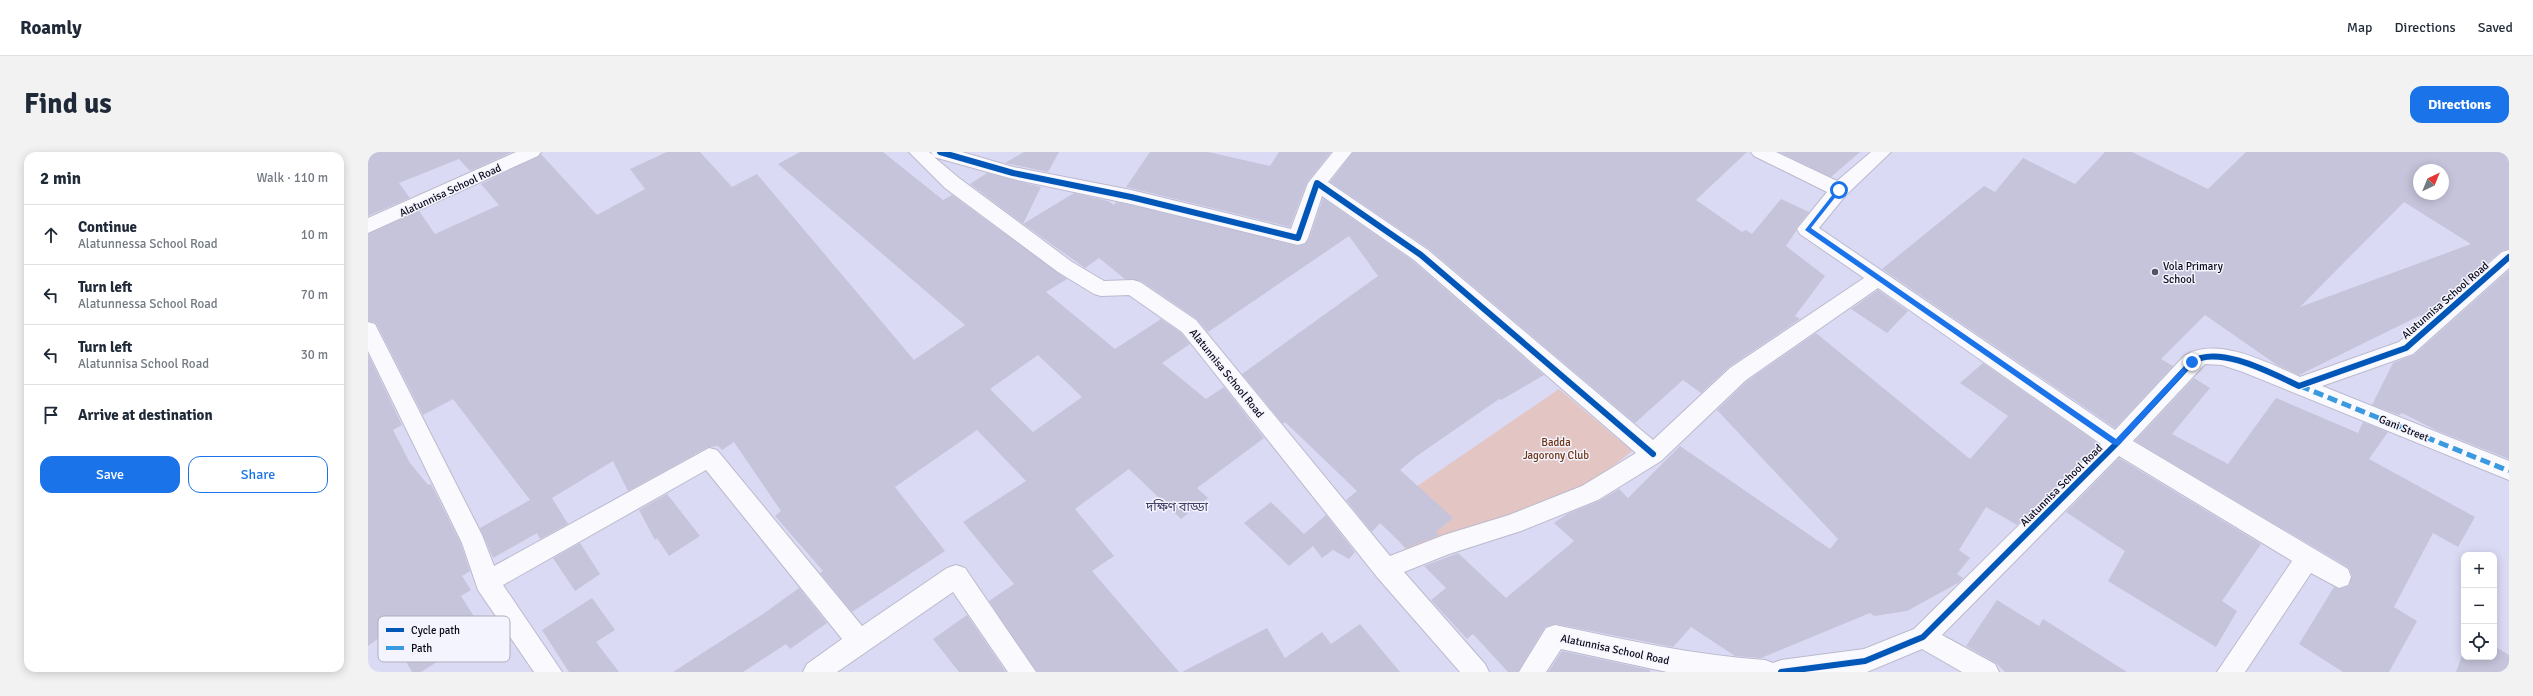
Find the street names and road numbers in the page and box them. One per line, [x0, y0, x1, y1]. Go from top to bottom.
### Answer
street label: Alatunnisa School Road [397, 161, 503, 220]
street label: Alatunnisa School Road [2399, 259, 2492, 342]
street label: Alatunnisa School Road [1187, 326, 1267, 421]
street label: Gani Street [2377, 413, 2431, 444]
street label: Alatunnisa School Road [2018, 441, 2105, 529]
street label: Alatunnisa School Road [1559, 632, 1671, 667]

